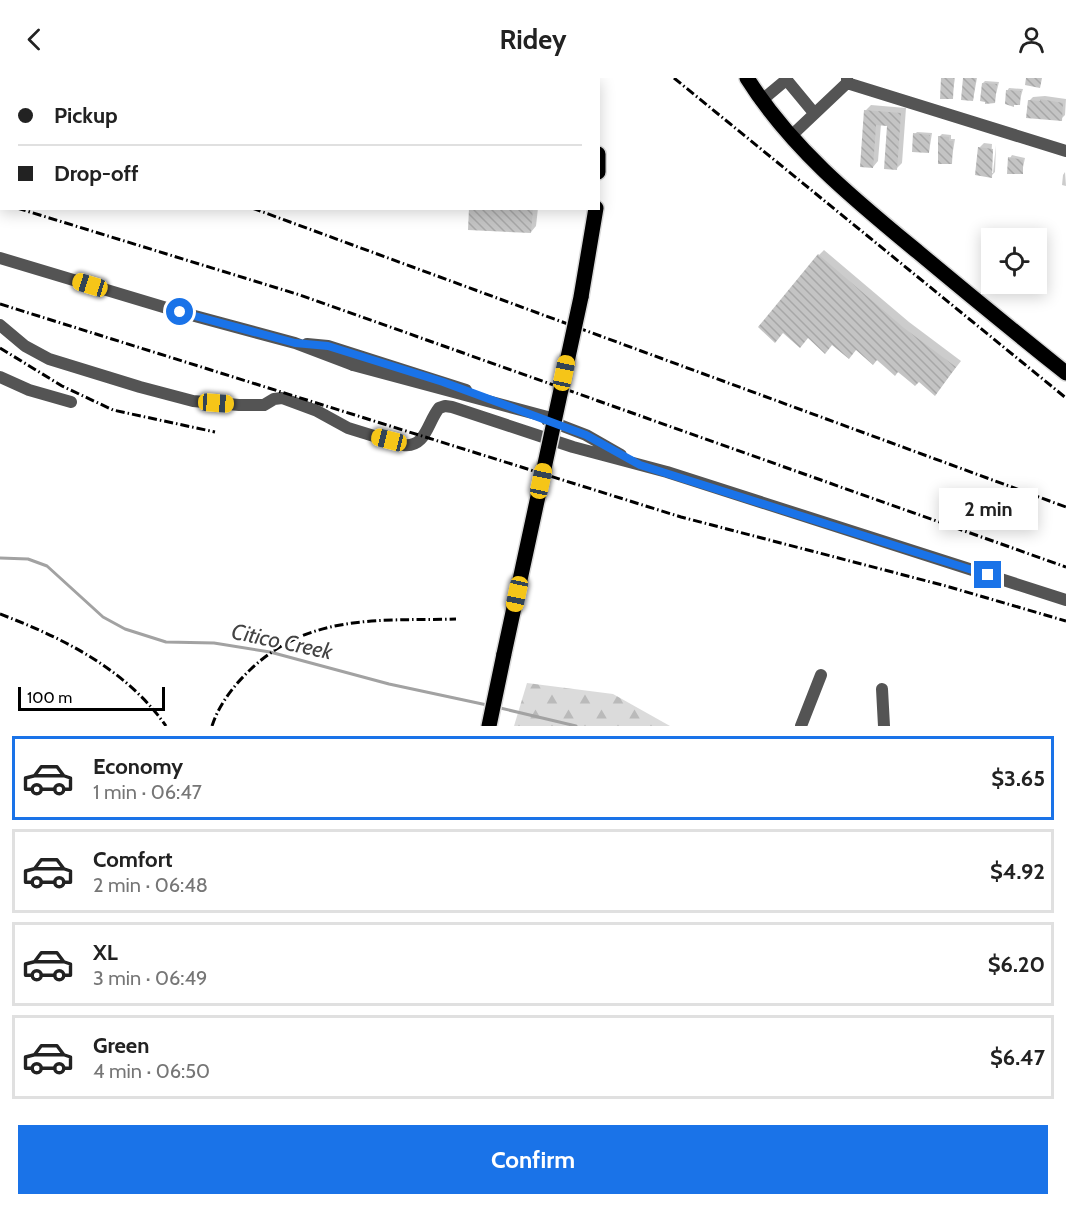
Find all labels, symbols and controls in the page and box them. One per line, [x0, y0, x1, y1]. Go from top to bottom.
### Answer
icon: back [18, 23, 51, 56]
text: Ridey [500, 23, 566, 56]
icon: person [1015, 23, 1048, 56]
text: Pickup [54, 102, 118, 129]
text: Drop-off [54, 160, 138, 187]
map controls [981, 228, 1047, 294]
button: locate [981, 228, 1047, 294]
car [70, 271, 110, 299]
route start [166, 298, 193, 325]
car [551, 354, 577, 392]
car [197, 393, 235, 413]
car [369, 427, 409, 453]
car [528, 462, 554, 500]
callout: 2 min [938, 488, 1038, 530]
text: 2 min [964, 497, 1013, 521]
route end [974, 561, 1001, 588]
car [504, 575, 530, 613]
water label: Citico Creek [229, 618, 335, 665]
scale bar [18, 684, 165, 712]
text: 100 m [27, 688, 72, 707]
icon: car [21, 751, 75, 805]
text: Economy [93, 753, 183, 780]
text: $3.65 [991, 765, 1045, 792]
text: 1 min · 06:47 [93, 780, 202, 804]
icon: car [21, 844, 75, 898]
text: Comfort [93, 846, 172, 873]
text: $4.92 [990, 858, 1045, 885]
text: 2 min · 06:48 [93, 873, 208, 897]
icon: car [21, 937, 75, 991]
text: XL [93, 939, 118, 966]
text: $6.20 [988, 951, 1045, 978]
text: 3 min · 06:49 [93, 966, 207, 990]
icon: car [21, 1030, 75, 1084]
text: Green [93, 1032, 149, 1059]
text: $6.47 [990, 1044, 1045, 1071]
text: 4 min · 06:50 [93, 1059, 210, 1083]
button: Confirm [18, 1125, 1048, 1194]

